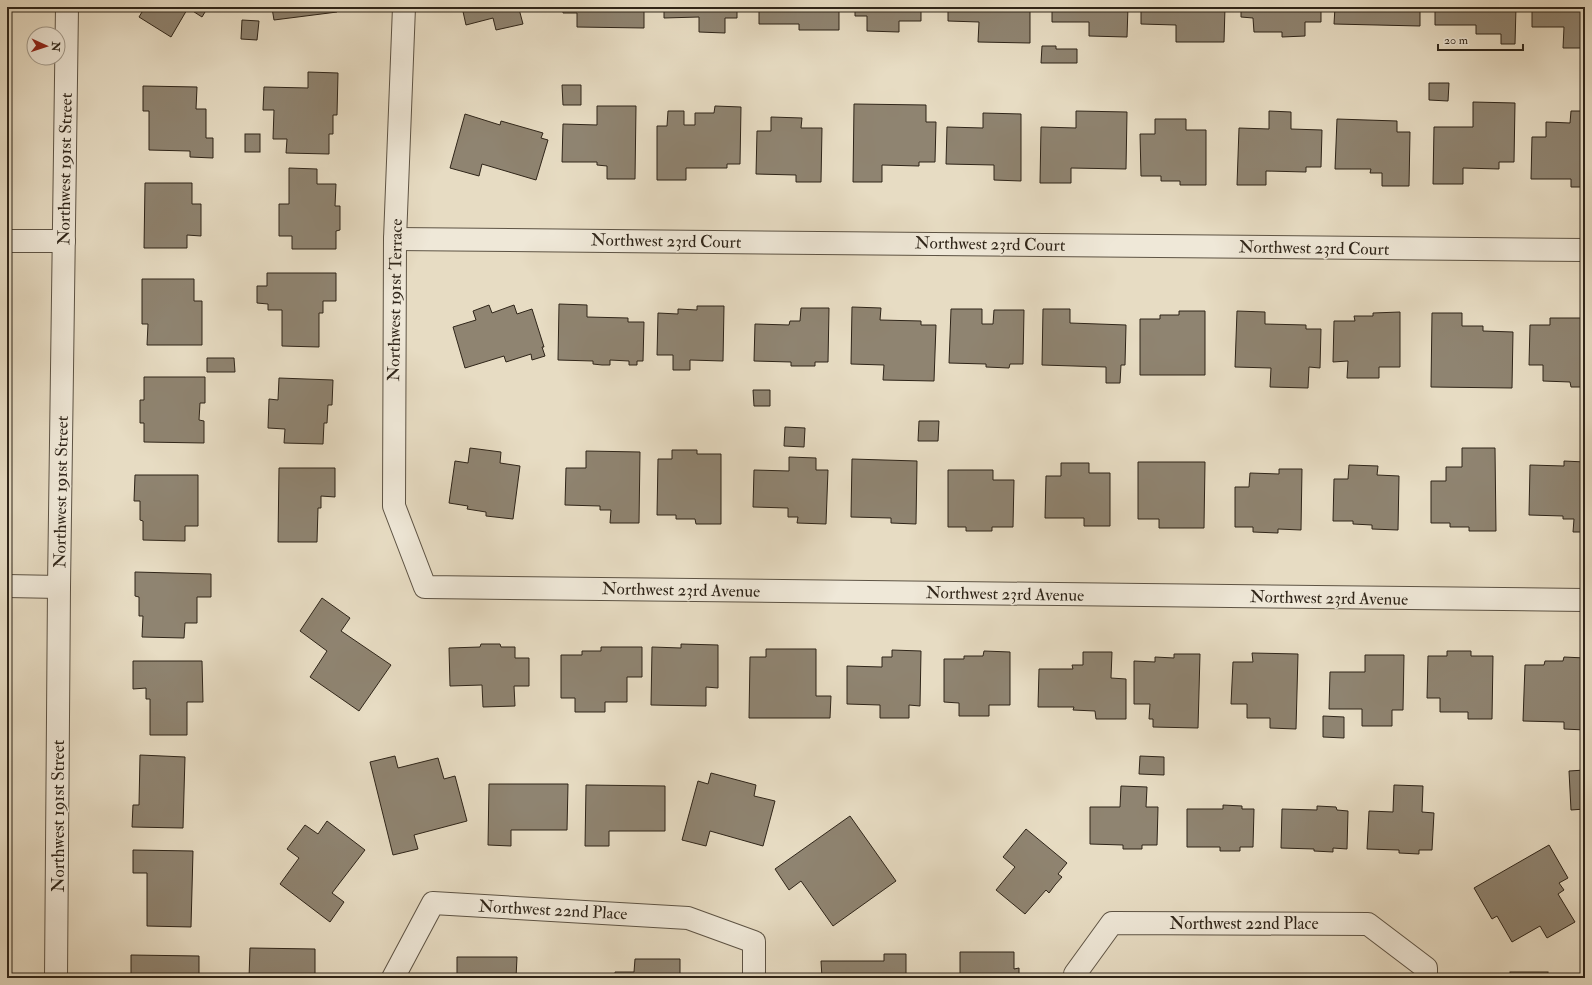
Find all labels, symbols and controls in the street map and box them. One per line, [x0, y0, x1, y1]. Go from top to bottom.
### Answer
north arrow [26, 26, 66, 66]
scale bar [1438, 26, 1523, 52]
text: 20 m [1444, 33, 1469, 48]
text: N [49, 40, 62, 53]
street label: Northwest 191st Street [53, 92, 77, 245]
street label: Northwest 191st Terrace [383, 218, 407, 382]
street label: Northwest 23rd Court [591, 229, 742, 253]
street label: Northwest 23rd Court [915, 232, 1066, 256]
street label: Northwest 23rd Court [1239, 236, 1390, 260]
street label: Northwest 191st Street [49, 415, 73, 568]
street label: Northwest 23rd Avenue [602, 578, 760, 602]
street label: Northwest 23rd Avenue [926, 582, 1084, 606]
street label: Northwest 23rd Avenue [1250, 586, 1408, 610]
street label: Northwest 191st Street [48, 739, 69, 892]
street label: Northwest 22nd Place [478, 896, 628, 924]
street label: Northwest 22nd Place [1169, 913, 1319, 934]

